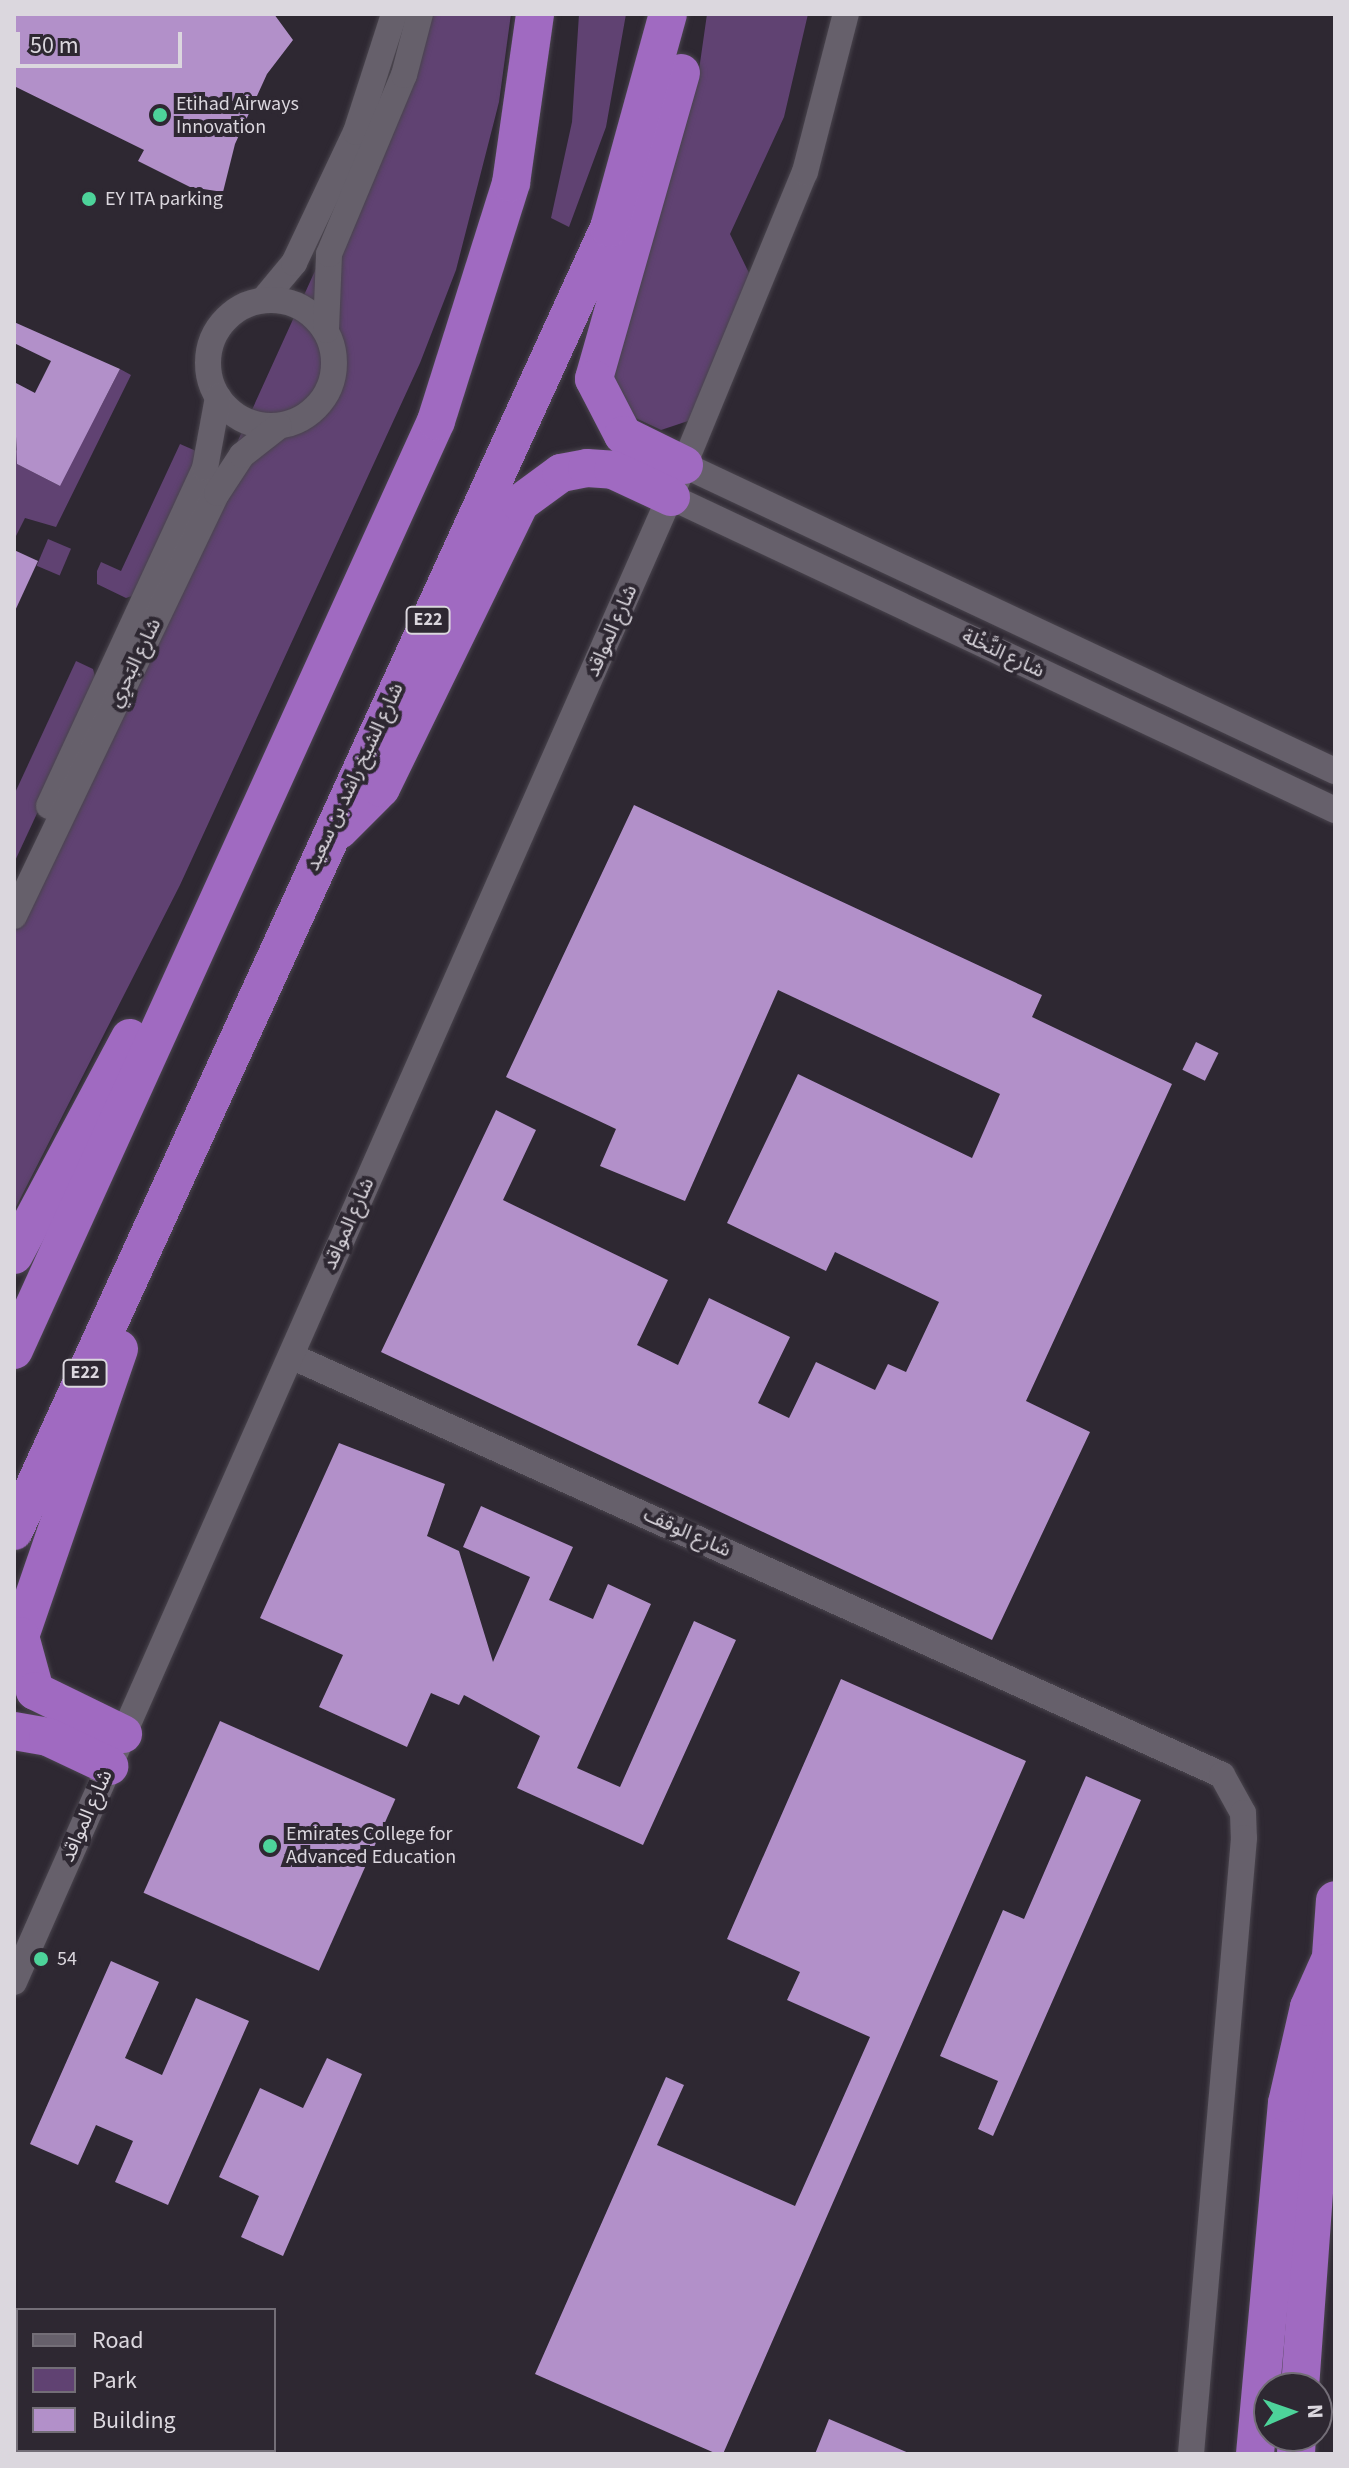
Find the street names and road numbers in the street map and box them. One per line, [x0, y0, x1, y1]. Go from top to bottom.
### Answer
street label: شارع المواقد [581, 581, 643, 681]
road number: E22 [404, 606, 452, 634]
street label: شارع البَحرِي [103, 615, 167, 711]
street label: شارع النَّخْلة [958, 624, 1048, 684]
street label: شارع الشيخ راشد بن سعيد [301, 679, 409, 875]
street label: شارع المواقد [318, 1174, 380, 1274]
road number: E22 [61, 1359, 109, 1387]
street label: شارع الوقف [640, 1503, 734, 1563]
street label: شارع المواقد [56, 1766, 118, 1866]

